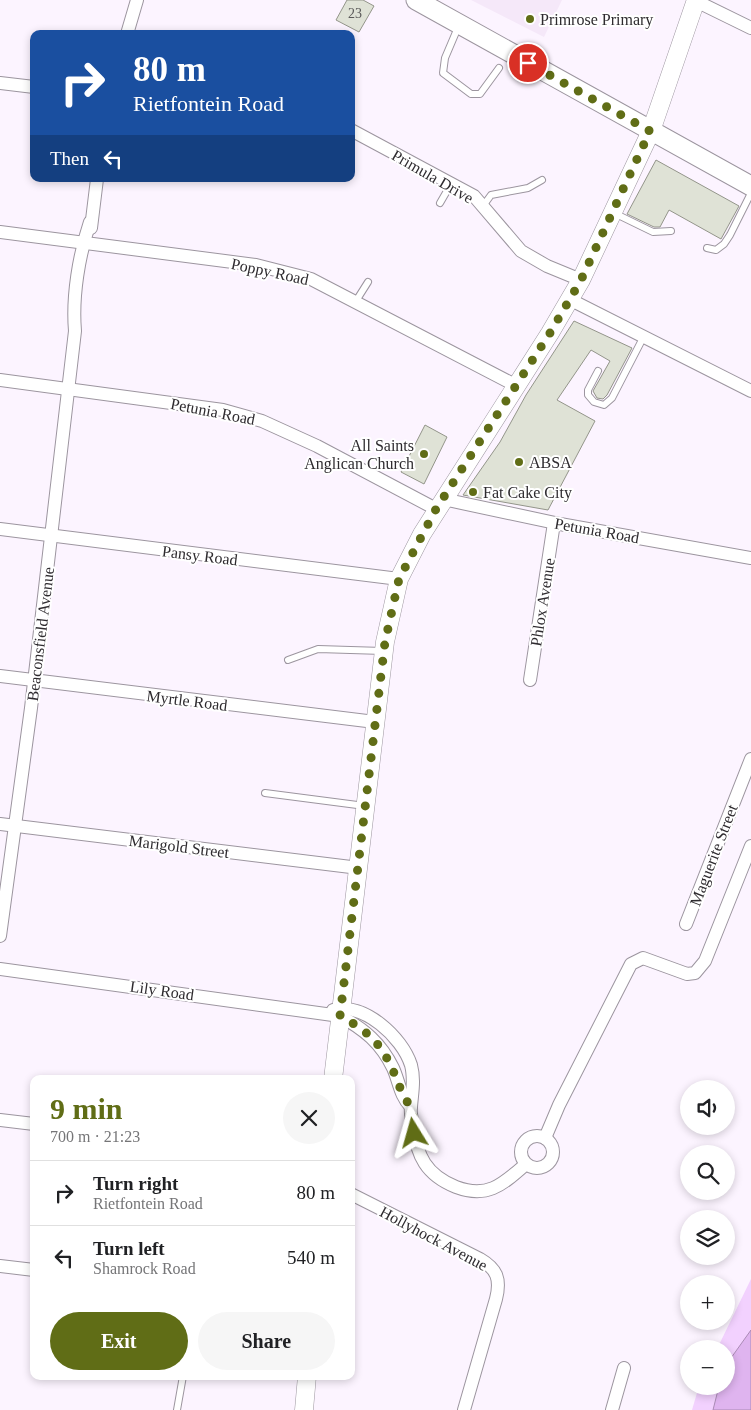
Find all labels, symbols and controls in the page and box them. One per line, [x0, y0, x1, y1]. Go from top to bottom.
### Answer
house number: 23 [348, 6, 362, 21]
place label: Primrose Primary [540, 11, 653, 29]
marker: Primrose Primary [524, 13, 536, 25]
pin [507, 42, 549, 84]
icon: arrive [514, 49, 542, 77]
icon: right [50, 50, 115, 115]
text: 80 m [133, 50, 206, 89]
text: Rietfontein Road [133, 91, 284, 116]
icon: left [99, 145, 127, 173]
street label: Primula Drive [389, 146, 476, 207]
text: Then [50, 148, 89, 169]
street label: Poppy Road [229, 255, 310, 289]
street label: Petunia Road [169, 395, 257, 428]
place label: All Saints Anglican Church [304, 437, 414, 473]
marker: All Saints Anglican Church [418, 448, 430, 460]
place label: ABSA [529, 454, 572, 471]
marker: ABSA [513, 456, 525, 468]
place label: Fat Cake City [483, 484, 572, 502]
marker: Fat Cake City [467, 486, 479, 498]
street label: Petunia Road [553, 515, 641, 546]
street label: Pansy Road [161, 542, 239, 570]
street label: Phlox Avenue [527, 557, 558, 647]
street label: Beaconsfield Avenue [24, 566, 57, 702]
street label: Myrtle Road [145, 687, 228, 715]
street label: Maguerite Street [686, 802, 742, 909]
street label: Marigold Street [128, 832, 231, 862]
street label: Lily Road [129, 978, 195, 1004]
map controls [680, 1080, 735, 1395]
button: sound [680, 1080, 735, 1135]
text: 9 min [50, 1092, 123, 1125]
button: close [283, 1092, 335, 1144]
position arrow [387, 1106, 439, 1158]
text: 700 m · 21:23 [50, 1128, 140, 1145]
button: search [680, 1145, 735, 1200]
text: Turn right [93, 1173, 178, 1194]
icon: right [50, 1179, 78, 1207]
text: 80 m [296, 1182, 335, 1203]
text: Rietfontein Road [93, 1195, 203, 1212]
street label: Hollyhock Avenue [377, 1203, 490, 1275]
button: layers [680, 1210, 735, 1265]
text: Turn left [93, 1238, 165, 1259]
icon: left [50, 1244, 78, 1272]
text: 540 m [287, 1247, 335, 1268]
text: Shamrock Road [93, 1260, 196, 1277]
button: + [680, 1275, 735, 1330]
button: Exit [50, 1312, 188, 1370]
button: Share [198, 1312, 335, 1370]
button: − [680, 1340, 735, 1395]

